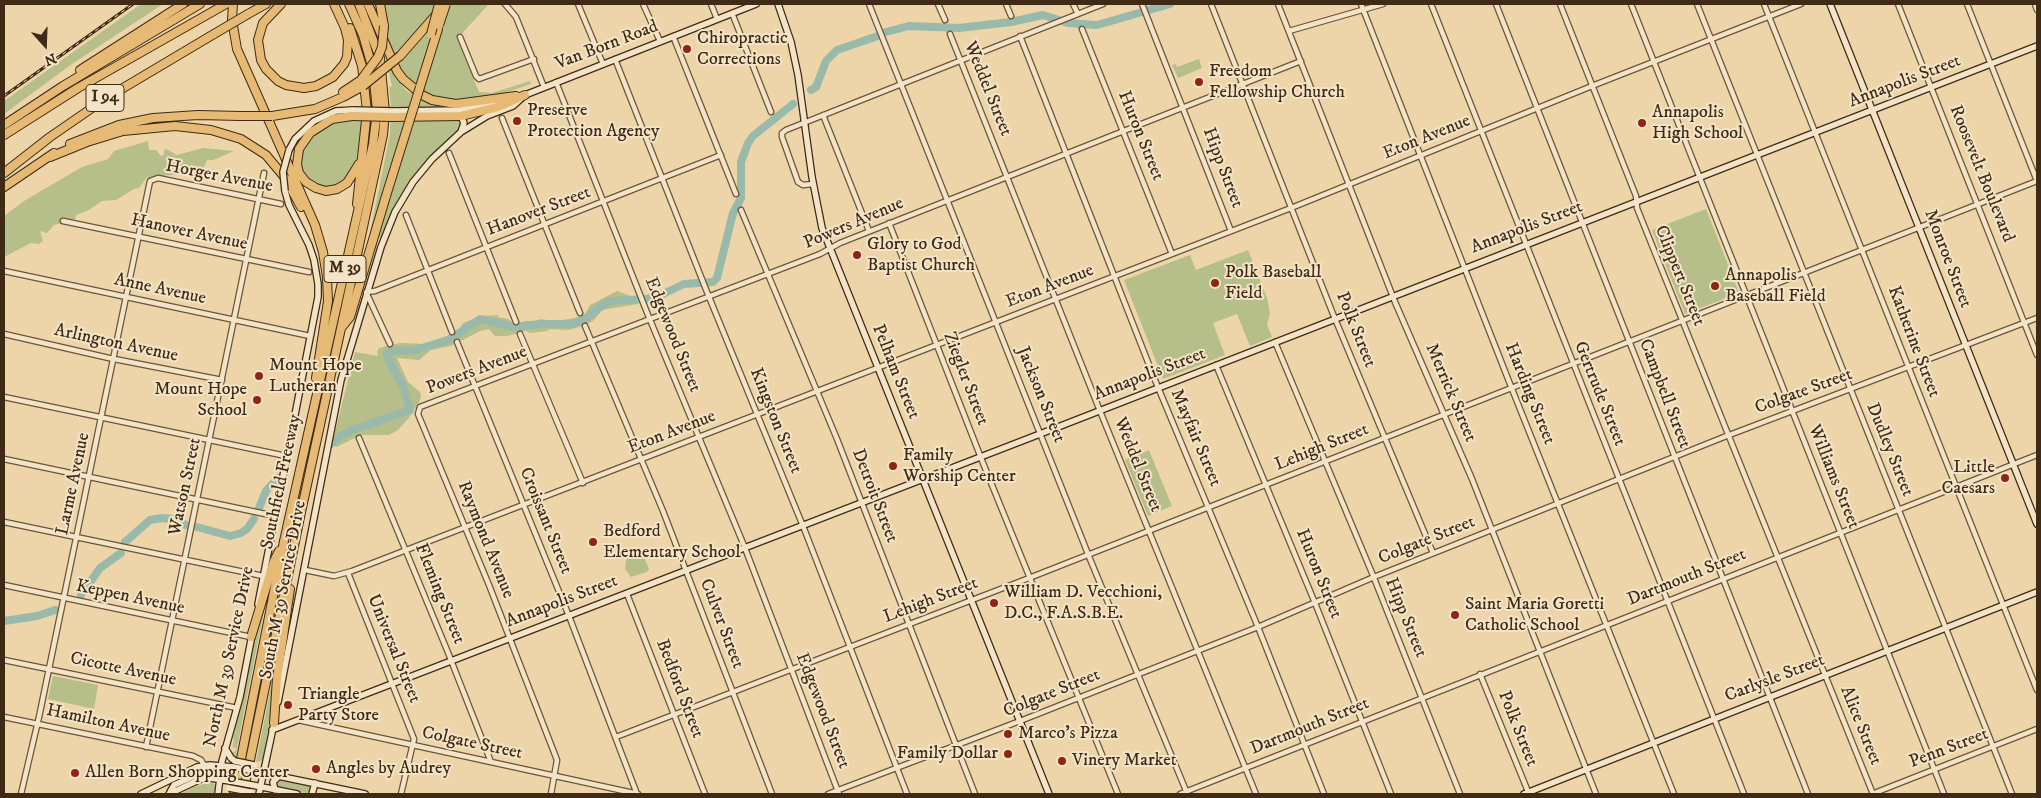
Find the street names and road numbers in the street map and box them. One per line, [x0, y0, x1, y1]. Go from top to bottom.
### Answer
street label: Van Born Road [552, 16, 662, 76]
street label: Weddel Street [958, 38, 1016, 140]
street label: Annapolis Street [1846, 51, 1964, 113]
road number: I 94 [86, 85, 124, 112]
street label: Huron Street [1112, 88, 1168, 184]
street label: Roosevelt Boulevard [1944, 102, 2018, 246]
street label: Eton Avenue [1380, 111, 1474, 165]
street label: Hipp Street [1197, 125, 1247, 211]
street label: Horger Avenue [163, 156, 275, 198]
street label: Hanover Street [484, 182, 594, 242]
street label: Powers Avenue [801, 193, 907, 255]
street label: Annapolis Street [1468, 197, 1586, 259]
street label: Monroe Street [1918, 207, 1976, 311]
street label: Hanover Avenue [129, 210, 249, 256]
street label: Clippert Street [1649, 223, 1709, 329]
road number: M 39 [324, 255, 366, 282]
street label: Eton Avenue [1003, 260, 1097, 314]
street label: Anne Avenue [112, 270, 208, 310]
street label: Edgewood Street [639, 274, 705, 396]
street label: Katherine Street [1882, 283, 1944, 401]
street label: Polk Street [1330, 289, 1380, 371]
street label: Arlington Avenue [52, 320, 180, 368]
street label: Pelham Street [866, 322, 924, 422]
street label: Ziegler Street [937, 329, 993, 429]
street label: Campbell Street [1633, 336, 1695, 452]
street label: Gertrude Street [1568, 339, 1630, 449]
street label: Harding Street [1499, 340, 1559, 448]
street label: Merrick Street [1420, 341, 1480, 445]
street label: Powers Avenue [424, 342, 530, 400]
street label: Jackson Street [1011, 344, 1069, 446]
street label: Annapolis Street [1091, 344, 1209, 406]
street label: Colgate Street [1752, 364, 1856, 420]
street label: Kingston Street [744, 365, 806, 477]
street label: Mayfair Street [1165, 386, 1225, 490]
street label: Dudley Street [1860, 400, 1918, 500]
street label: Eton Avenue [625, 406, 719, 460]
street label: Southfield Freeway [257, 413, 307, 551]
street label: Weddel Street [1108, 414, 1166, 516]
street label: Lehigh Street [1272, 419, 1372, 477]
street label: Williams Street [1802, 422, 1864, 532]
street label: Larme Avenue [53, 431, 95, 537]
street label: Watson Street [165, 436, 207, 538]
street label: Detroit Street [846, 446, 902, 546]
street label: Croissant Street [514, 465, 576, 577]
street label: Raymond Avenue [452, 478, 518, 602]
street label: South M 39 Service Drive [256, 499, 312, 681]
street label: Colgate Street [1376, 512, 1478, 570]
street label: Huron Street [1290, 526, 1346, 622]
street label: Fleming Street [409, 541, 469, 647]
street label: Dartmouth Street [1625, 544, 1749, 612]
street label: North M 39 Service Drive [200, 565, 260, 749]
street label: Annapolis Street [503, 571, 621, 633]
street label: Lehigh Street [881, 573, 981, 629]
street label: Hipp Street [1379, 575, 1431, 661]
street label: Keppen Avenue [74, 576, 186, 620]
street label: Culver Street [694, 576, 748, 672]
street label: Universal Street [361, 592, 425, 706]
street label: Bedford Street [650, 636, 708, 742]
street label: Cicotte Avenue [68, 648, 178, 692]
street label: Edgewood Street [790, 650, 854, 772]
street label: Carlysle Street [1722, 650, 1828, 708]
street label: Colgate Street [1001, 665, 1103, 723]
street label: Alice Street [1834, 683, 1886, 769]
street label: Polk Street [1492, 688, 1542, 770]
street label: Dartmouth Street [1248, 693, 1372, 761]
street label: Hamilton Avenue [44, 700, 172, 748]
street label: Colgate Street [420, 723, 524, 765]
street label: Penn Street [1906, 724, 1992, 774]

